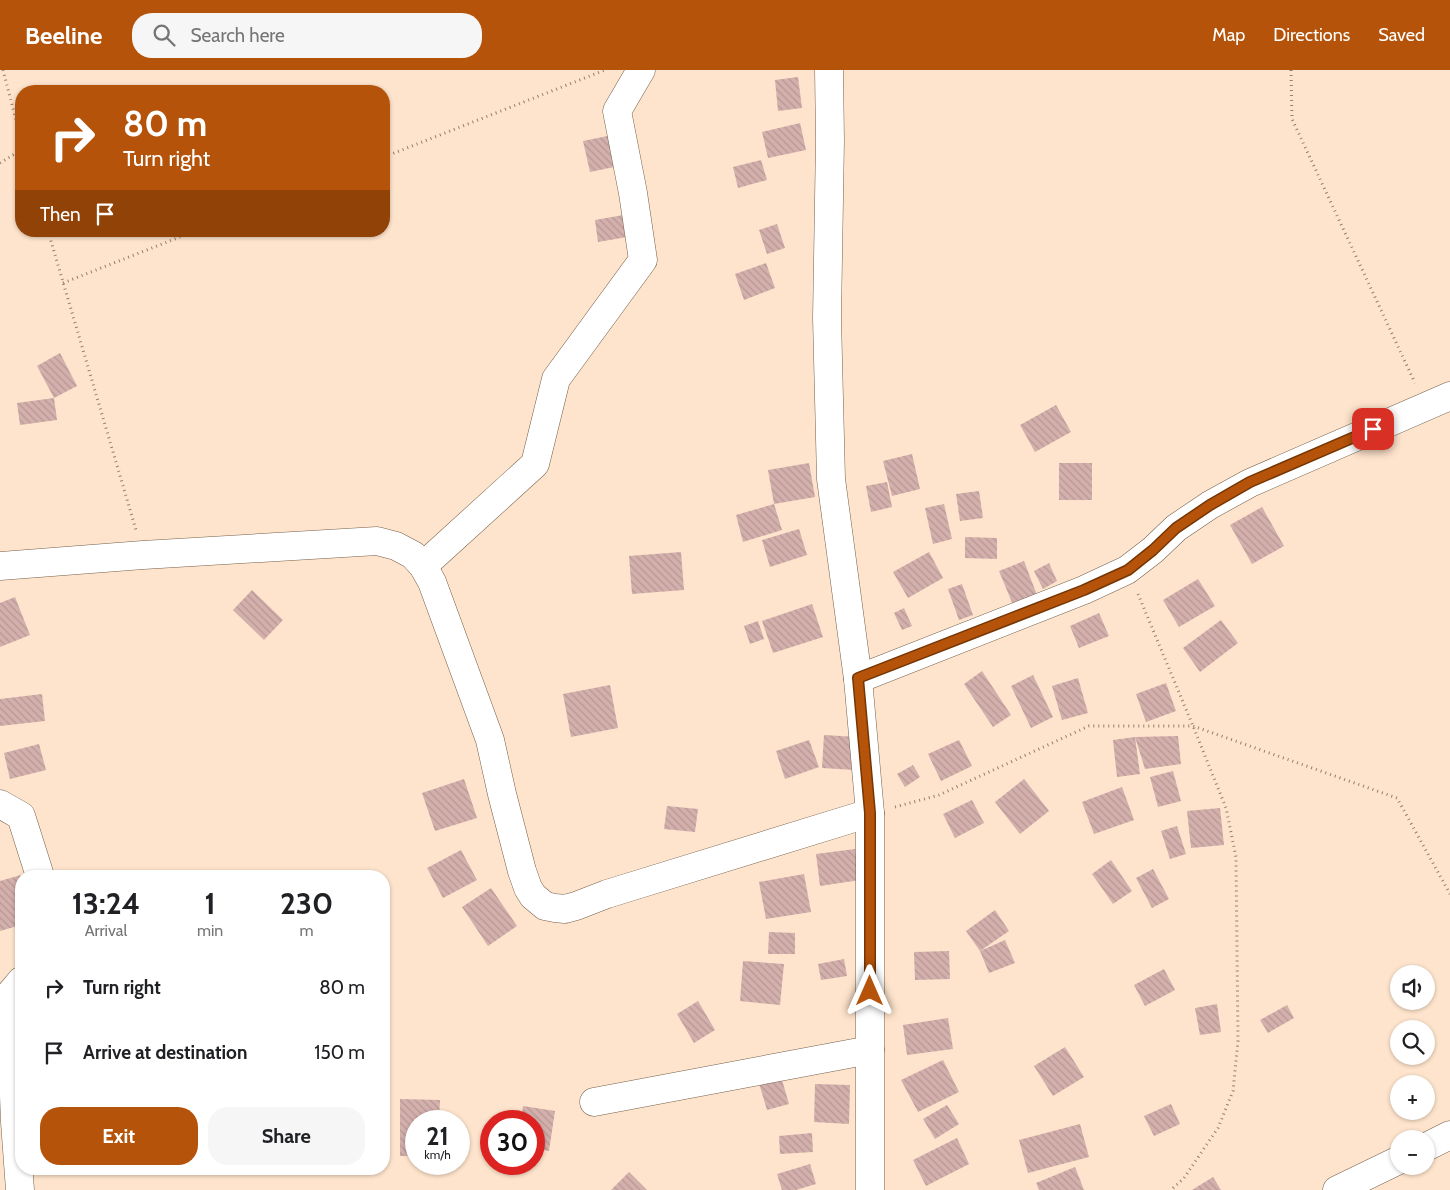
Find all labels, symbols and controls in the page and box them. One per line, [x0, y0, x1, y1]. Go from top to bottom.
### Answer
search box [132, 13, 482, 58]
text: Beeline [25, 21, 102, 50]
icon: search [150, 21, 178, 49]
text: Search here [190, 24, 285, 47]
text: Map [1212, 24, 1245, 46]
text: Directions [1273, 24, 1350, 46]
text: Saved [1378, 24, 1425, 46]
text: 80 m [123, 102, 207, 145]
icon: right [40, 105, 105, 170]
text: Turn right [123, 145, 210, 172]
icon: arrive [91, 200, 119, 228]
text: Then [40, 203, 81, 226]
pin [1352, 408, 1394, 450]
icon: arrive [1359, 415, 1387, 443]
text: 13:24 [72, 885, 140, 922]
text: 1 [205, 885, 216, 922]
text: 230 [280, 885, 333, 922]
text: Arrival [85, 921, 127, 940]
text: min [197, 921, 223, 940]
text: m [300, 921, 314, 940]
position arrow [843, 964, 895, 1016]
map controls [1390, 965, 1435, 1175]
button: sound [1390, 965, 1435, 1010]
icon: right [40, 974, 68, 1002]
text: Turn right [83, 976, 161, 999]
text: 80 m [319, 976, 365, 999]
button: search [1390, 1020, 1435, 1065]
icon: arrive [40, 1039, 68, 1067]
text: Arrive at destination [83, 1041, 247, 1064]
text: 150 m [314, 1041, 365, 1064]
button: + [1390, 1075, 1435, 1120]
button: Exit [40, 1107, 198, 1165]
button: Share [208, 1107, 365, 1165]
speed limit sign: 30 [480, 1110, 545, 1175]
text: 21 [426, 1121, 449, 1151]
button: − [1390, 1130, 1435, 1175]
text: km/h [424, 1147, 451, 1162]

